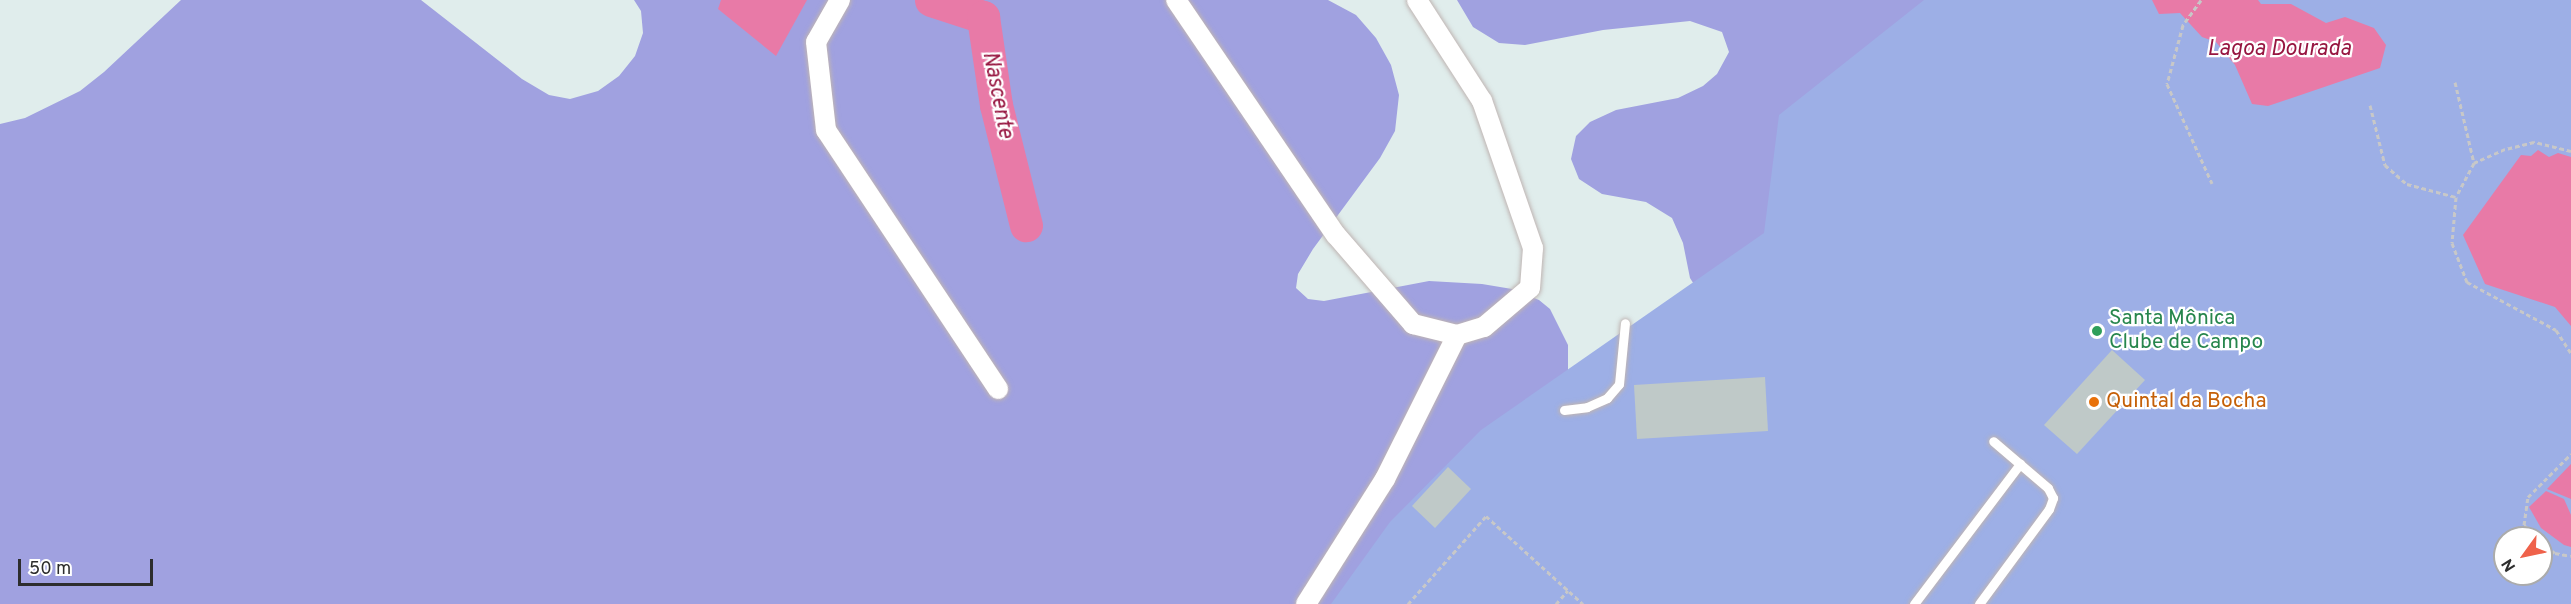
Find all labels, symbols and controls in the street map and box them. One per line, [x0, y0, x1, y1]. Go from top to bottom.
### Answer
water label: Lagoa Dourada [2207, 37, 2351, 63]
water label: Nascente [976, 49, 1018, 141]
place label: Santa Mônica Clube de Campo [2109, 306, 2263, 356]
marker: Santa Mônica Clube de Campo [2090, 324, 2104, 338]
place label: Quintal da Bocha [2106, 389, 2266, 415]
marker: Quintal da Bocha [2087, 395, 2101, 409]
north arrow [2493, 526, 2553, 586]
scale bar [21, 547, 156, 585]
text: N [2498, 554, 2521, 575]
text: 50 m [29, 558, 71, 581]

